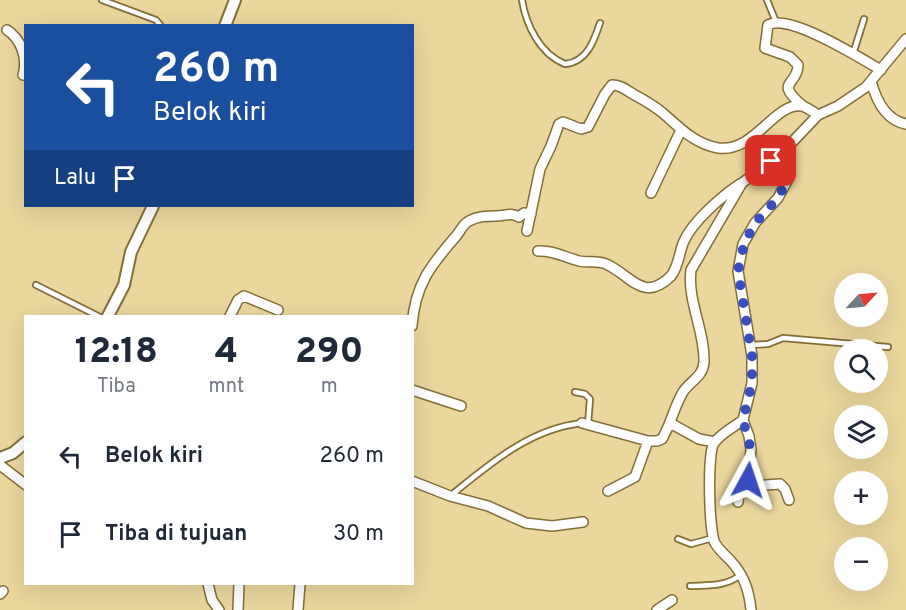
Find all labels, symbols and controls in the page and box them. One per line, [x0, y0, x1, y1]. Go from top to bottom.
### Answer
text: 260 m [153, 44, 279, 97]
icon: left [54, 48, 132, 126]
text: Belok kiri [153, 96, 267, 130]
pin [745, 135, 796, 186]
icon: arrive [754, 144, 787, 177]
icon: arrive [108, 162, 141, 195]
text: Lalu [54, 165, 96, 192]
north arrow [834, 273, 888, 327]
map controls [834, 273, 888, 591]
text: 12:18 [75, 330, 158, 376]
text: 4 [215, 330, 238, 376]
text: 290 [295, 330, 363, 376]
button: search [834, 339, 888, 393]
text: Tiba [97, 374, 136, 400]
text: mnt [209, 374, 244, 400]
text: m [321, 374, 338, 400]
button: layers [834, 405, 888, 459]
icon: left [54, 440, 87, 473]
text: Belok kiri [105, 443, 203, 470]
text: 260 m [319, 443, 384, 470]
position arrow [716, 448, 780, 512]
button: + [834, 471, 888, 525]
icon: arrive [54, 518, 87, 551]
text: Tiba di tujuan [105, 521, 247, 548]
text: 30 m [333, 521, 384, 548]
button: − [834, 537, 888, 591]

